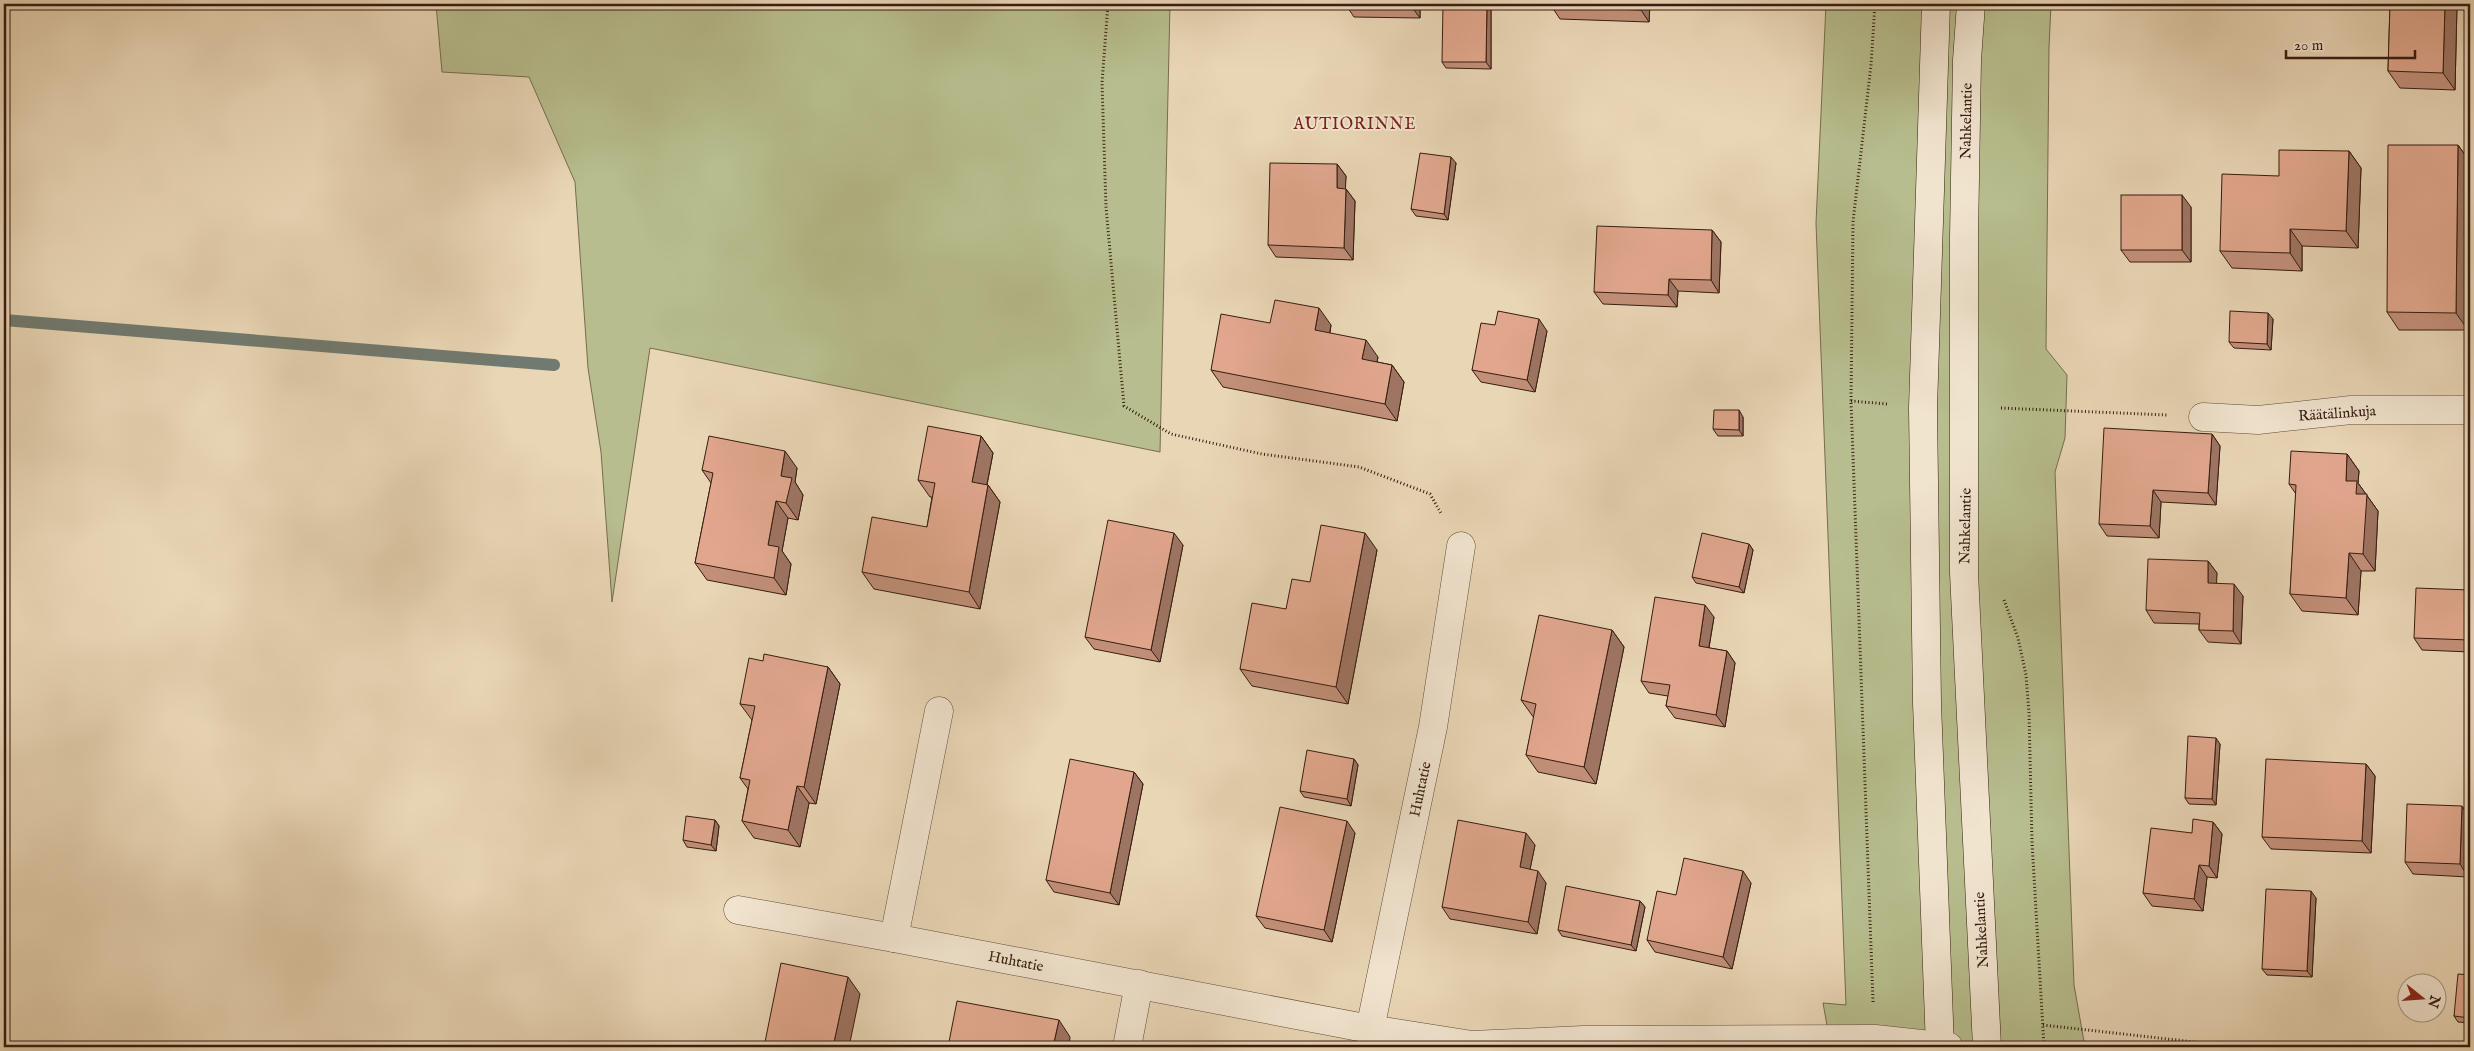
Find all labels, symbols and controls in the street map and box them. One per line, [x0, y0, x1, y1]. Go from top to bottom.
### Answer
scale bar [2286, 28, 2415, 60]
text: 20 m [2294, 36, 2324, 55]
street label: Nahkelantie [1956, 83, 1977, 159]
district label: AUTIORINNE [1292, 115, 1417, 135]
street label: Räätälinkuja [2298, 401, 2377, 426]
street label: Nahkelantie [1955, 488, 1976, 564]
street label: Huhtatie [1405, 760, 1436, 818]
street label: Nahkelantie [1970, 891, 1993, 969]
street label: Huhtatie [987, 947, 1045, 976]
north arrow [2396, 974, 2446, 1024]
text: N [2423, 992, 2444, 1010]

